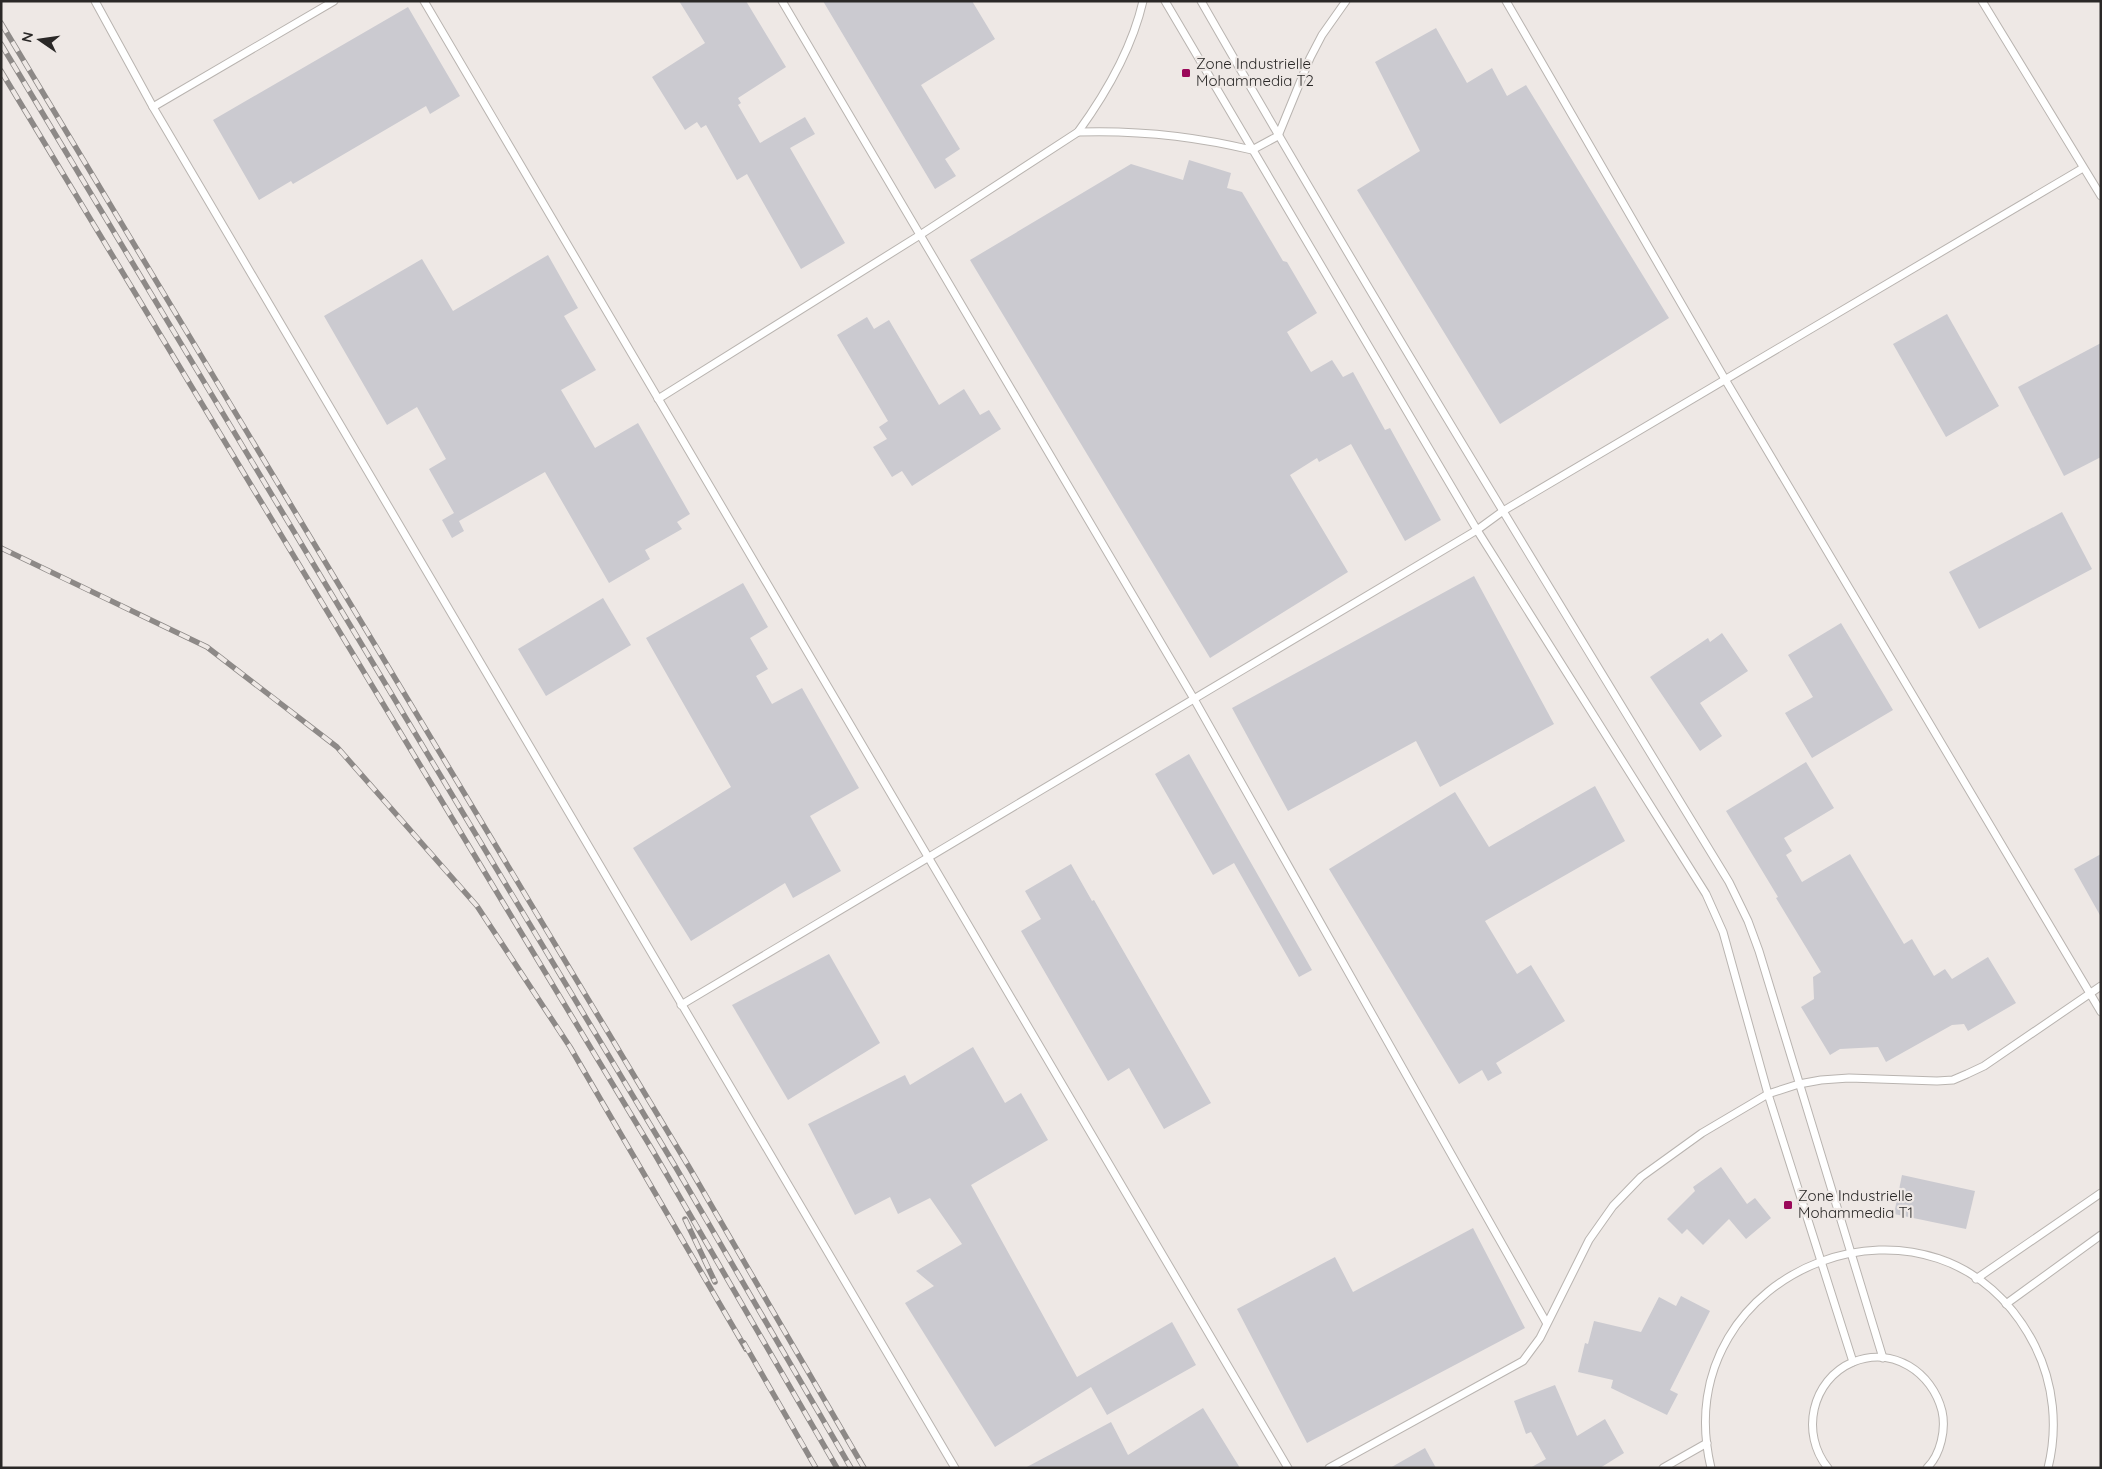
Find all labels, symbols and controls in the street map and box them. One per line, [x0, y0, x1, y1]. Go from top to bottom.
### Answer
north arrow [15, 15, 65, 65]
text: N [17, 30, 37, 44]
place label: Zone Industrielle Mohammedia T2 [1196, 54, 1314, 90]
marker: Zone Industrielle Mohammedia T2 [1180, 67, 1192, 79]
place label: Zone Industrielle Mohammedia T1 [1798, 1186, 1913, 1222]
marker: Zone Industrielle Mohammedia T1 [1782, 1199, 1794, 1211]

